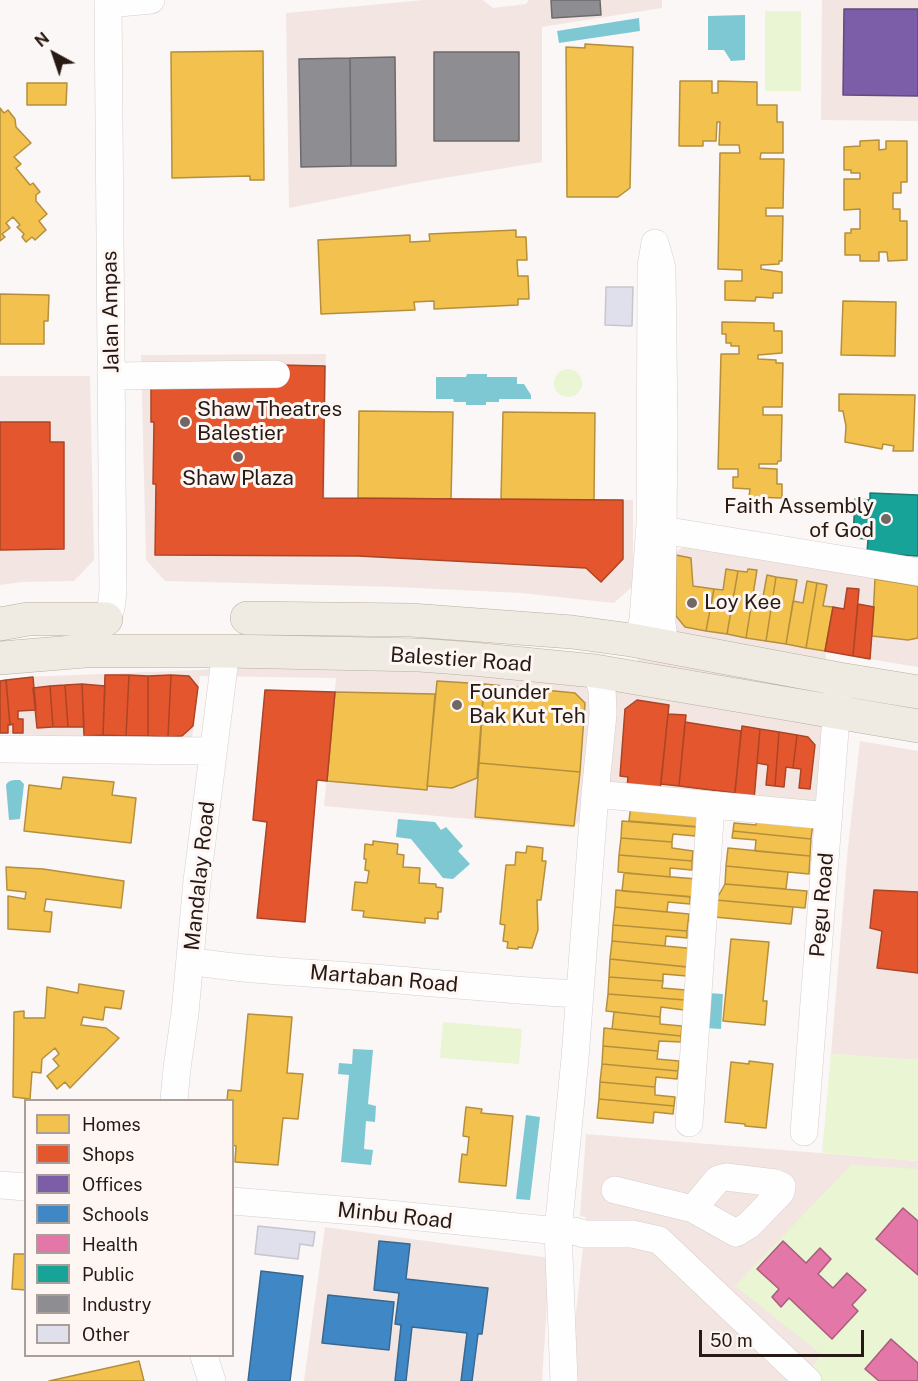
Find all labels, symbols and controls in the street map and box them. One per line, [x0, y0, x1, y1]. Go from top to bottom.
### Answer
north arrow [24, 24, 84, 84]
text: N [31, 29, 53, 51]
street label: Jalan Ampas [97, 251, 125, 373]
place label: Shaw Theatres Balestier [197, 397, 342, 447]
marker: Shaw Theatres Balestier [178, 415, 192, 429]
marker: Shaw Plaza [231, 450, 245, 464]
place label: Shaw Plaza [182, 466, 294, 492]
place label: Faith Assembly of God [724, 494, 874, 544]
marker: Faith Assembly of God [879, 512, 893, 526]
place label: Loy Kee [704, 590, 781, 616]
marker: Loy Kee [685, 596, 699, 610]
street label: Balestier Road [389, 642, 533, 678]
place label: Founder Bak Kut Teh [469, 680, 586, 730]
marker: Founder Bak Kut Teh [450, 698, 464, 712]
street label: Mandalay Road [180, 800, 220, 952]
street label: Pegu Road [805, 852, 839, 958]
street label: Martaban Road [309, 960, 459, 998]
legend [24, 1099, 234, 1357]
text: Homes [82, 1114, 141, 1135]
text: Shops [82, 1144, 134, 1165]
text: Offices [82, 1174, 142, 1195]
street label: Minbu Road [336, 1197, 454, 1235]
text: Schools [82, 1204, 149, 1225]
text: Health [82, 1234, 138, 1255]
text: Public [82, 1264, 134, 1285]
text: Industry [82, 1294, 151, 1315]
scale bar [702, 1318, 867, 1356]
text: Other [82, 1324, 130, 1345]
text: 50 m [710, 1330, 753, 1351]

